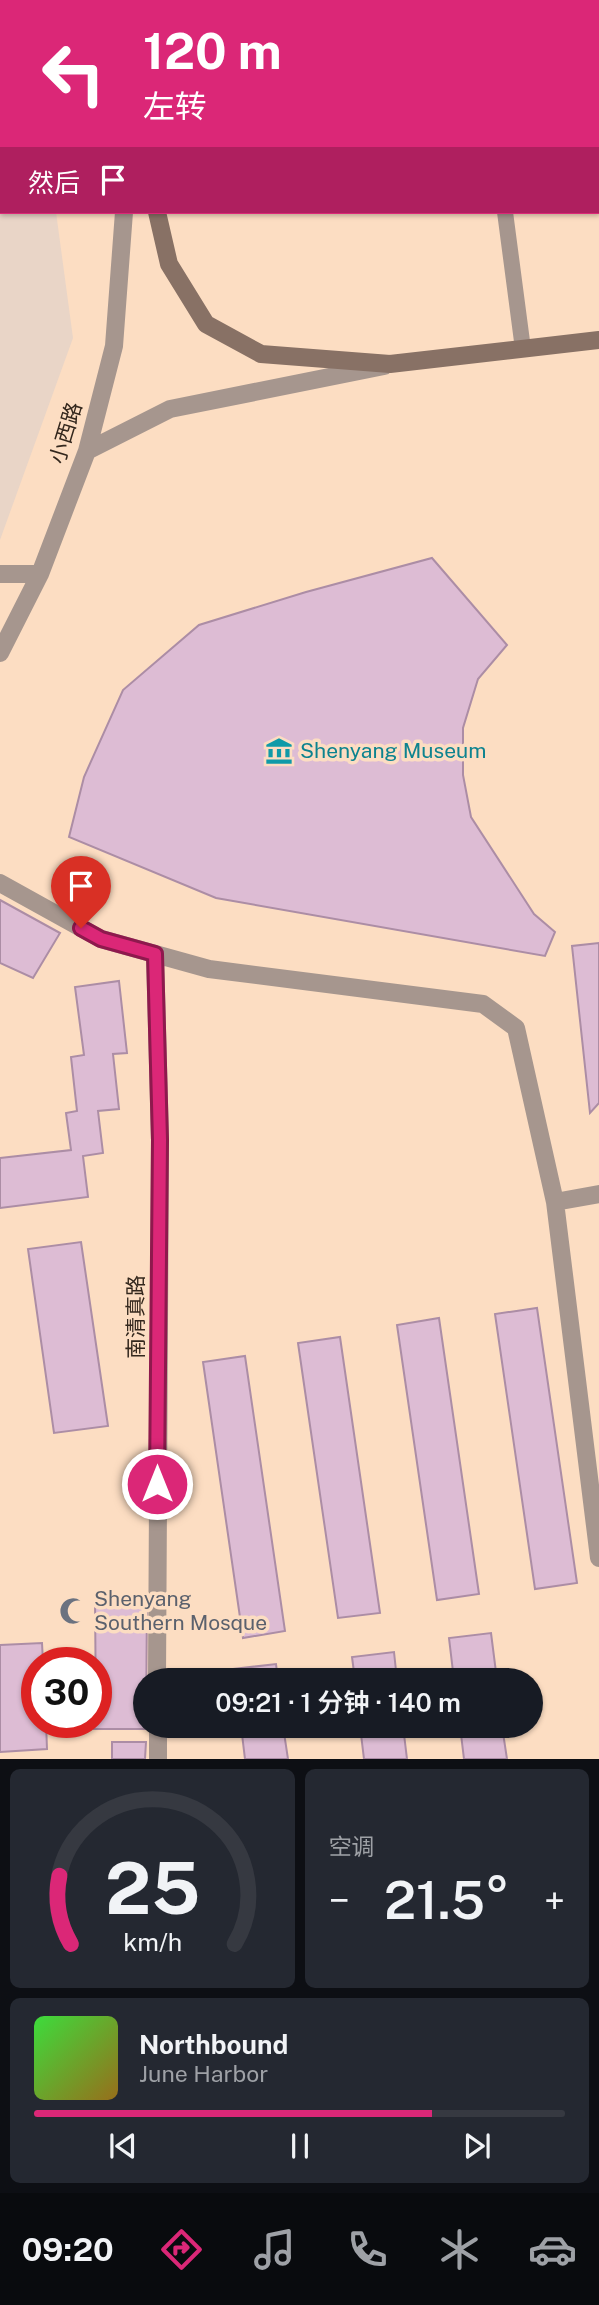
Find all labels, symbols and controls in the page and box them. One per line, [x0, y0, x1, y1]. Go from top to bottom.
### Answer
text: 120 m [143, 22, 282, 80]
icon: left [28, 28, 119, 119]
text: 左转 [143, 88, 207, 125]
icon: arrive [94, 161, 132, 199]
text: 然后 [28, 167, 80, 198]
street label: 小西路 [44, 399, 87, 467]
museum icon: Shenyang Museum [264, 736, 294, 766]
place label: Shenyang Museum [300, 738, 487, 763]
pin [51, 856, 111, 928]
icon: arrive [62, 867, 100, 905]
street label: 南清真路 [123, 1275, 148, 1359]
position arrow [120, 1447, 194, 1521]
place label: Shenyang Southern Mosque [94, 1586, 267, 1635]
mosque icon: Shenyang Southern Mosque [58, 1596, 88, 1626]
speed limit sign: 30 [21, 1647, 112, 1738]
text: 09:21 · 1 分钟 · 140 m [215, 1687, 461, 1718]
text: 空调 [329, 1833, 375, 1860]
text: 25 [105, 1846, 200, 1931]
text: 21.5° [384, 1870, 510, 1931]
text: − [329, 1878, 350, 1923]
text: + [544, 1878, 565, 1923]
text: km/h [123, 1927, 182, 1957]
text: Northbound [139, 2029, 288, 2060]
text: June Harbor [139, 2060, 268, 2087]
icon: previous [104, 2127, 142, 2165]
icon: pause [281, 2127, 319, 2165]
icon: next [458, 2127, 496, 2165]
icon: directions [157, 2225, 206, 2274]
icon: music [250, 2225, 299, 2274]
icon: phone [343, 2225, 392, 2274]
icon: climate [435, 2225, 484, 2274]
icon: car [528, 2225, 577, 2274]
text: 09:20 [22, 2231, 114, 2268]

